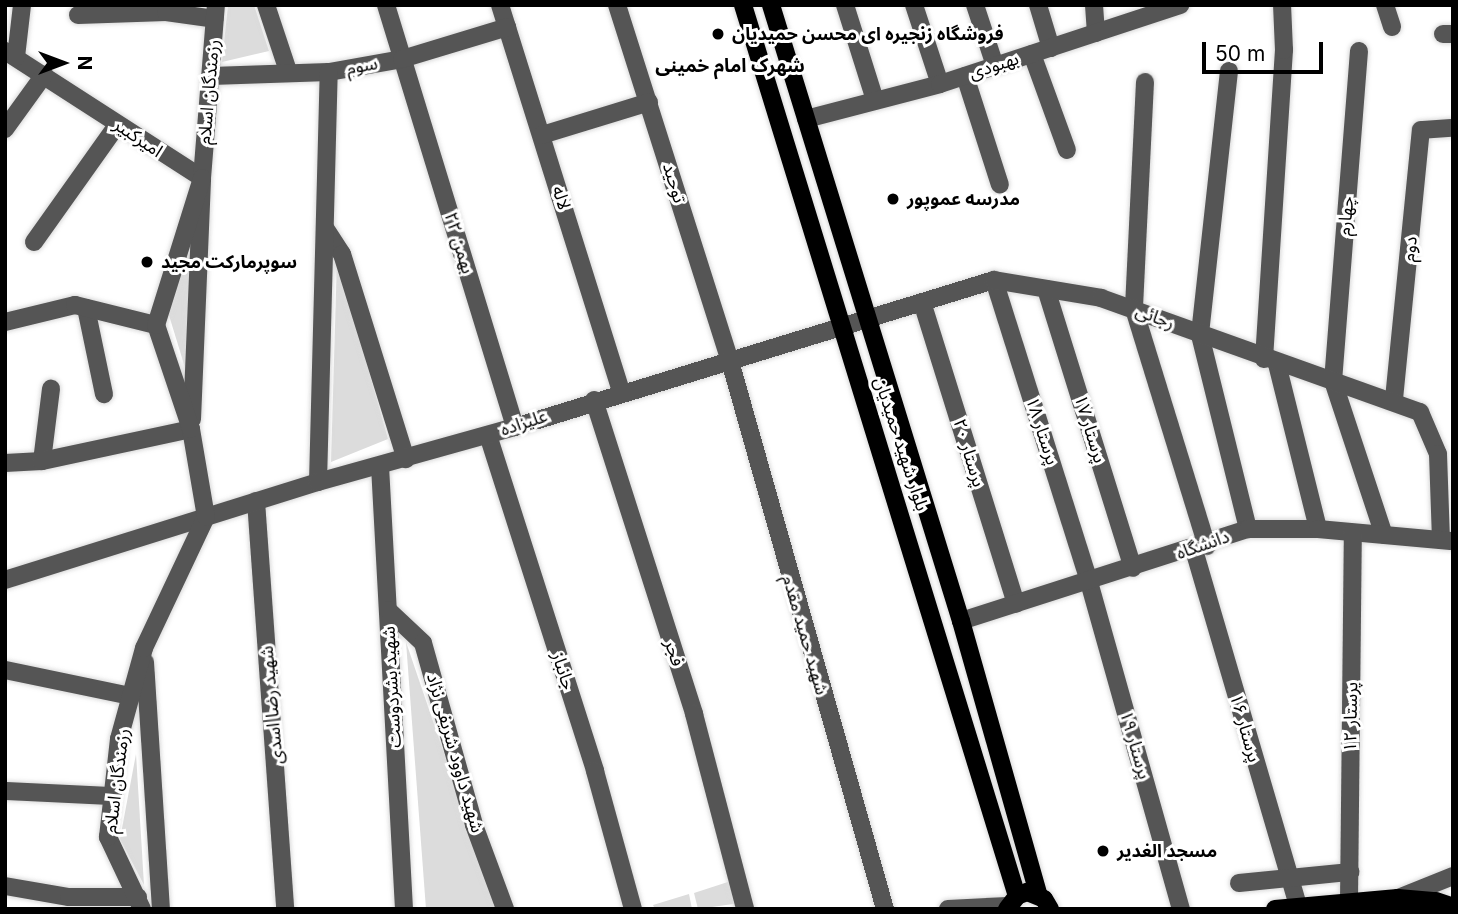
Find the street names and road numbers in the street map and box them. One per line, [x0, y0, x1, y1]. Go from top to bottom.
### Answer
street label: رزمندگان اسلام [194, 38, 224, 146]
street label: بهبودی [966, 48, 1022, 84]
street label: سوم [345, 53, 379, 79]
street label: امیرکبیر [109, 114, 167, 162]
street label: توحید [658, 160, 690, 206]
street label: لاله [547, 183, 575, 213]
street label: چهارم [1334, 195, 1358, 237]
street label: ۲۲ بهمن [439, 210, 479, 276]
street label: دوم [1398, 235, 1422, 263]
street label: رجائی [1133, 300, 1177, 334]
street label: بلوار شهید حمیدیان [869, 374, 933, 514]
street label: پرستار ۱۷ [1069, 392, 1111, 466]
street label: پرستار ۱۸ [1021, 394, 1063, 468]
street label: علیزاده [498, 405, 550, 441]
street label: پرستار ۲۰ [948, 416, 990, 490]
street label: دانشگاه [1174, 526, 1232, 564]
street label: شهید حمید مقدم [778, 573, 832, 697]
street label: شهید بشردوست [378, 626, 406, 748]
street label: فجر [660, 637, 688, 669]
street label: شهید رضا اسدی [256, 645, 288, 765]
street label: جانباز [547, 649, 579, 693]
street label: شهید داوود شریفی نژاد [422, 671, 488, 835]
street label: پرستار ۱۲ [1340, 682, 1362, 752]
street label: پرستار ۱۶ [1225, 691, 1265, 765]
street label: پرستار ۱۹ [1115, 708, 1155, 782]
street label: رزمندگان اسلام [100, 727, 134, 835]

